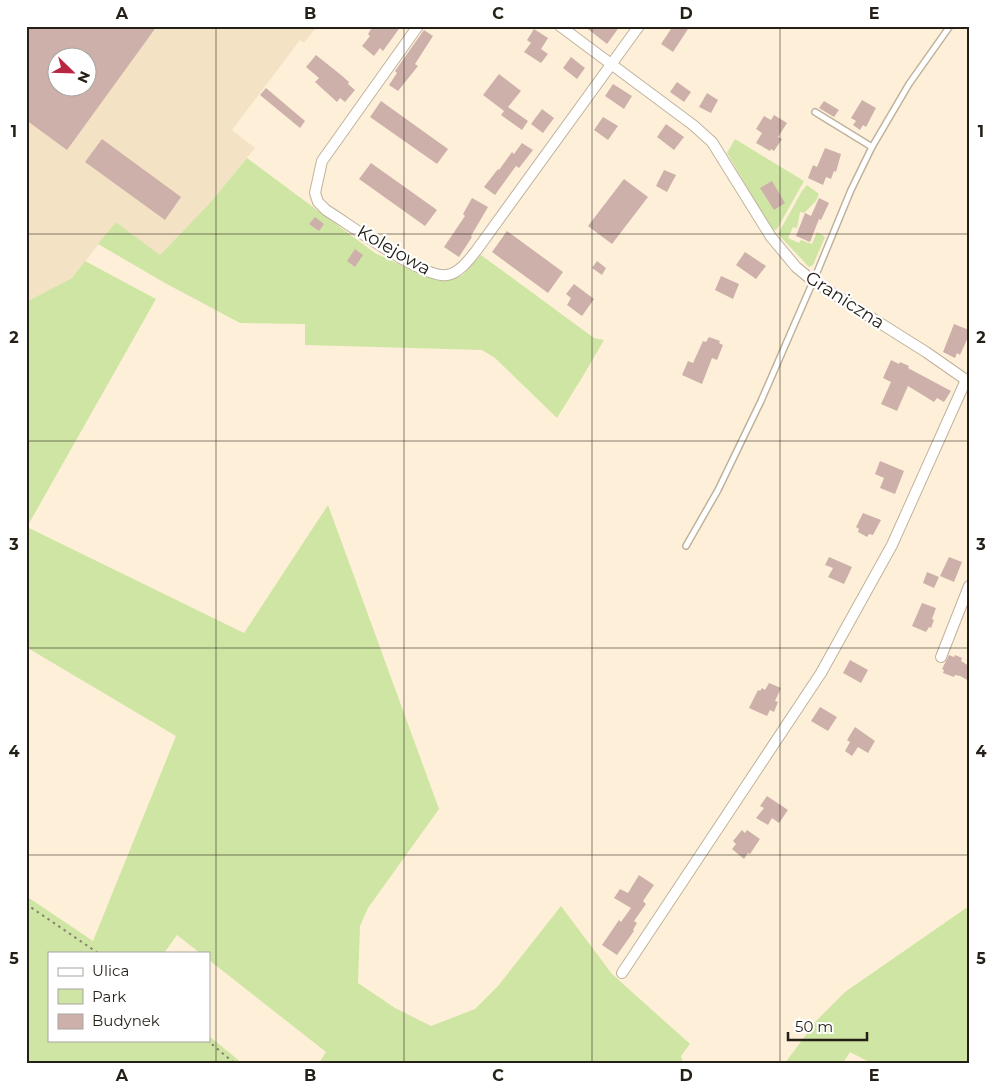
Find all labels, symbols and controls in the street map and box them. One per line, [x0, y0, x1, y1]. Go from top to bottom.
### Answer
text: A [115, 4, 129, 23]
text: B [304, 4, 316, 23]
text: C [492, 4, 504, 23]
text: D [679, 4, 693, 23]
text: E [869, 4, 879, 23]
north arrow [48, 48, 98, 98]
text: N [73, 68, 94, 86]
text: 1 [11, 122, 17, 141]
text: 1 [978, 122, 984, 141]
street label: Kolejowa [353, 220, 435, 280]
street label: Graniczna [801, 266, 889, 334]
text: 2 [9, 328, 19, 347]
text: 2 [976, 328, 986, 347]
text: 3 [8, 535, 19, 554]
text: 3 [975, 535, 986, 554]
text: 4 [8, 742, 20, 761]
text: 4 [975, 742, 987, 761]
text: 5 [9, 949, 19, 968]
text: 5 [976, 949, 986, 968]
legend [48, 952, 210, 1042]
text: Ulica [92, 961, 129, 980]
text: Park [92, 987, 126, 1006]
scale bar [788, 1009, 866, 1041]
text: Budynek [92, 1011, 160, 1030]
text: 50 m [795, 1017, 833, 1036]
text: A [115, 1066, 129, 1085]
text: B [304, 1066, 316, 1085]
text: C [492, 1066, 504, 1085]
text: D [679, 1066, 693, 1085]
text: E [869, 1066, 879, 1085]

